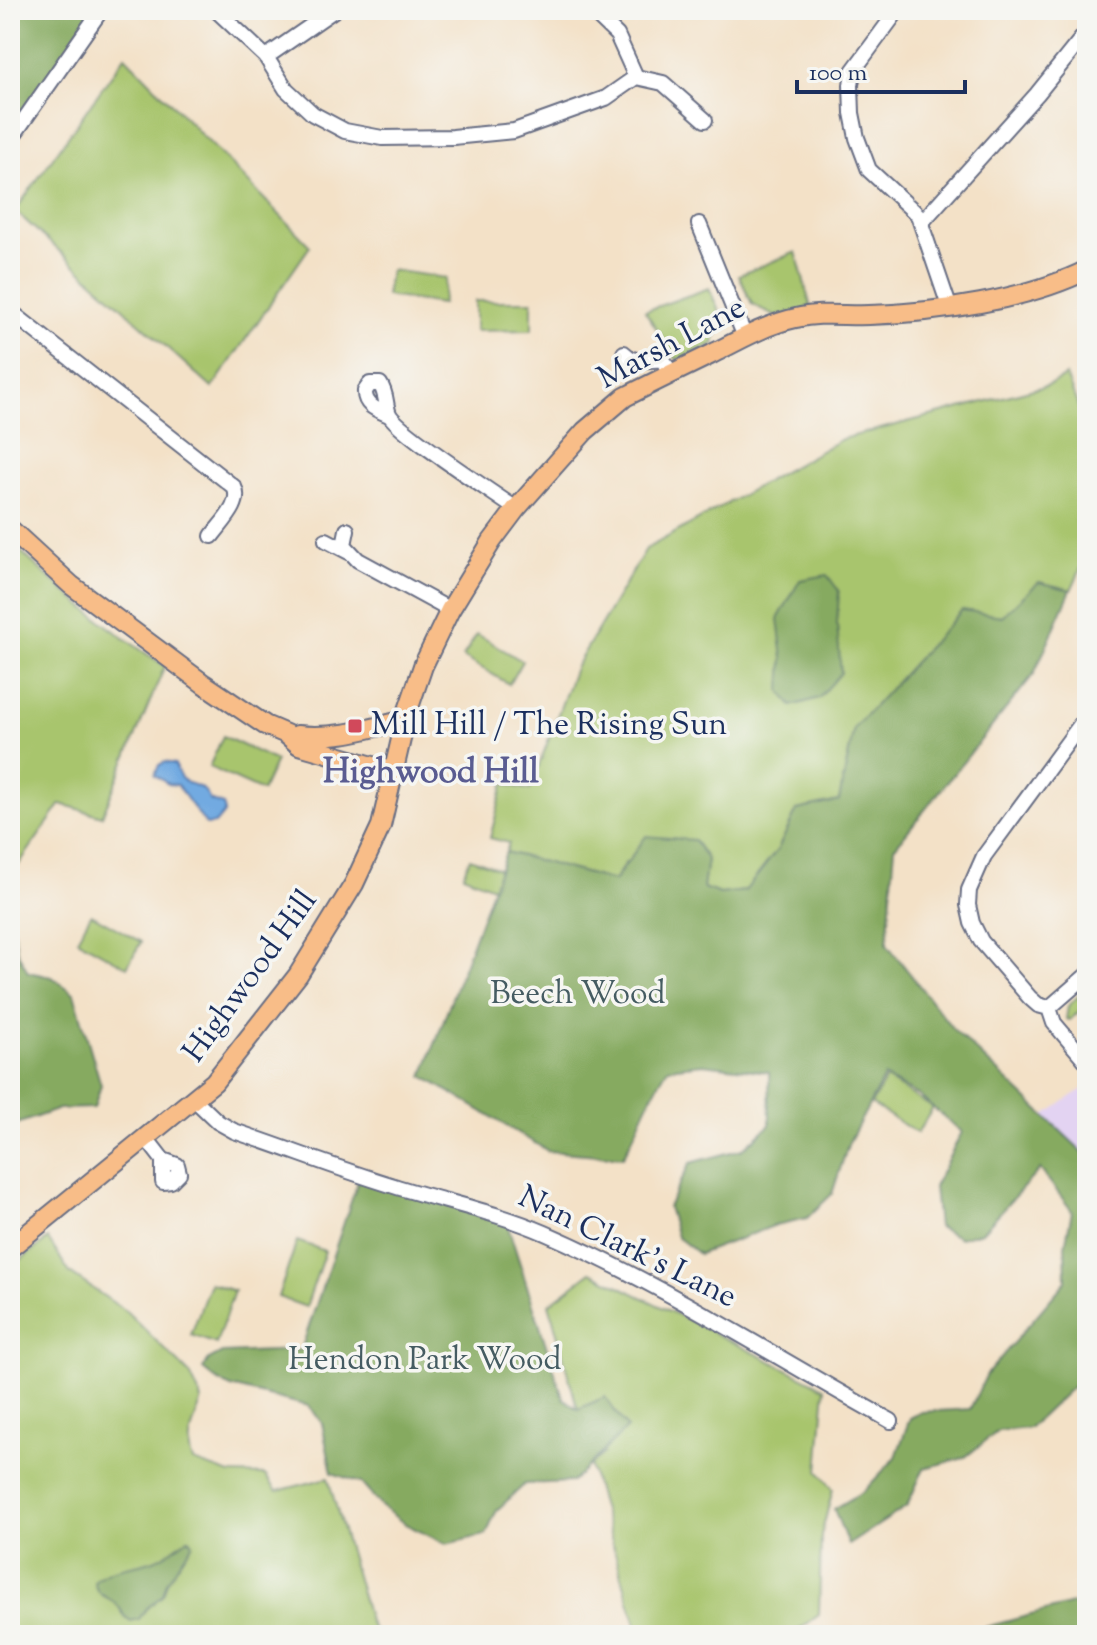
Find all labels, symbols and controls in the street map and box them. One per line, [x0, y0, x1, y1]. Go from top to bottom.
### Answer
scale bar [797, 44, 965, 94]
text: 100 m [809, 57, 867, 91]
street label: Marsh Lane [590, 286, 754, 402]
place label: Mill Hill / The Rising Sun [371, 703, 727, 749]
marker: Mill Hill / The Rising Sun [346, 717, 364, 735]
district label: Highwood Hill [323, 749, 540, 798]
street label: Highwood Hill [173, 881, 329, 1073]
park label: Beech Wood [490, 972, 666, 1018]
street label: Nan Clark's Lane [510, 1175, 744, 1321]
park label: Hendon Park Wood [288, 1338, 562, 1384]

